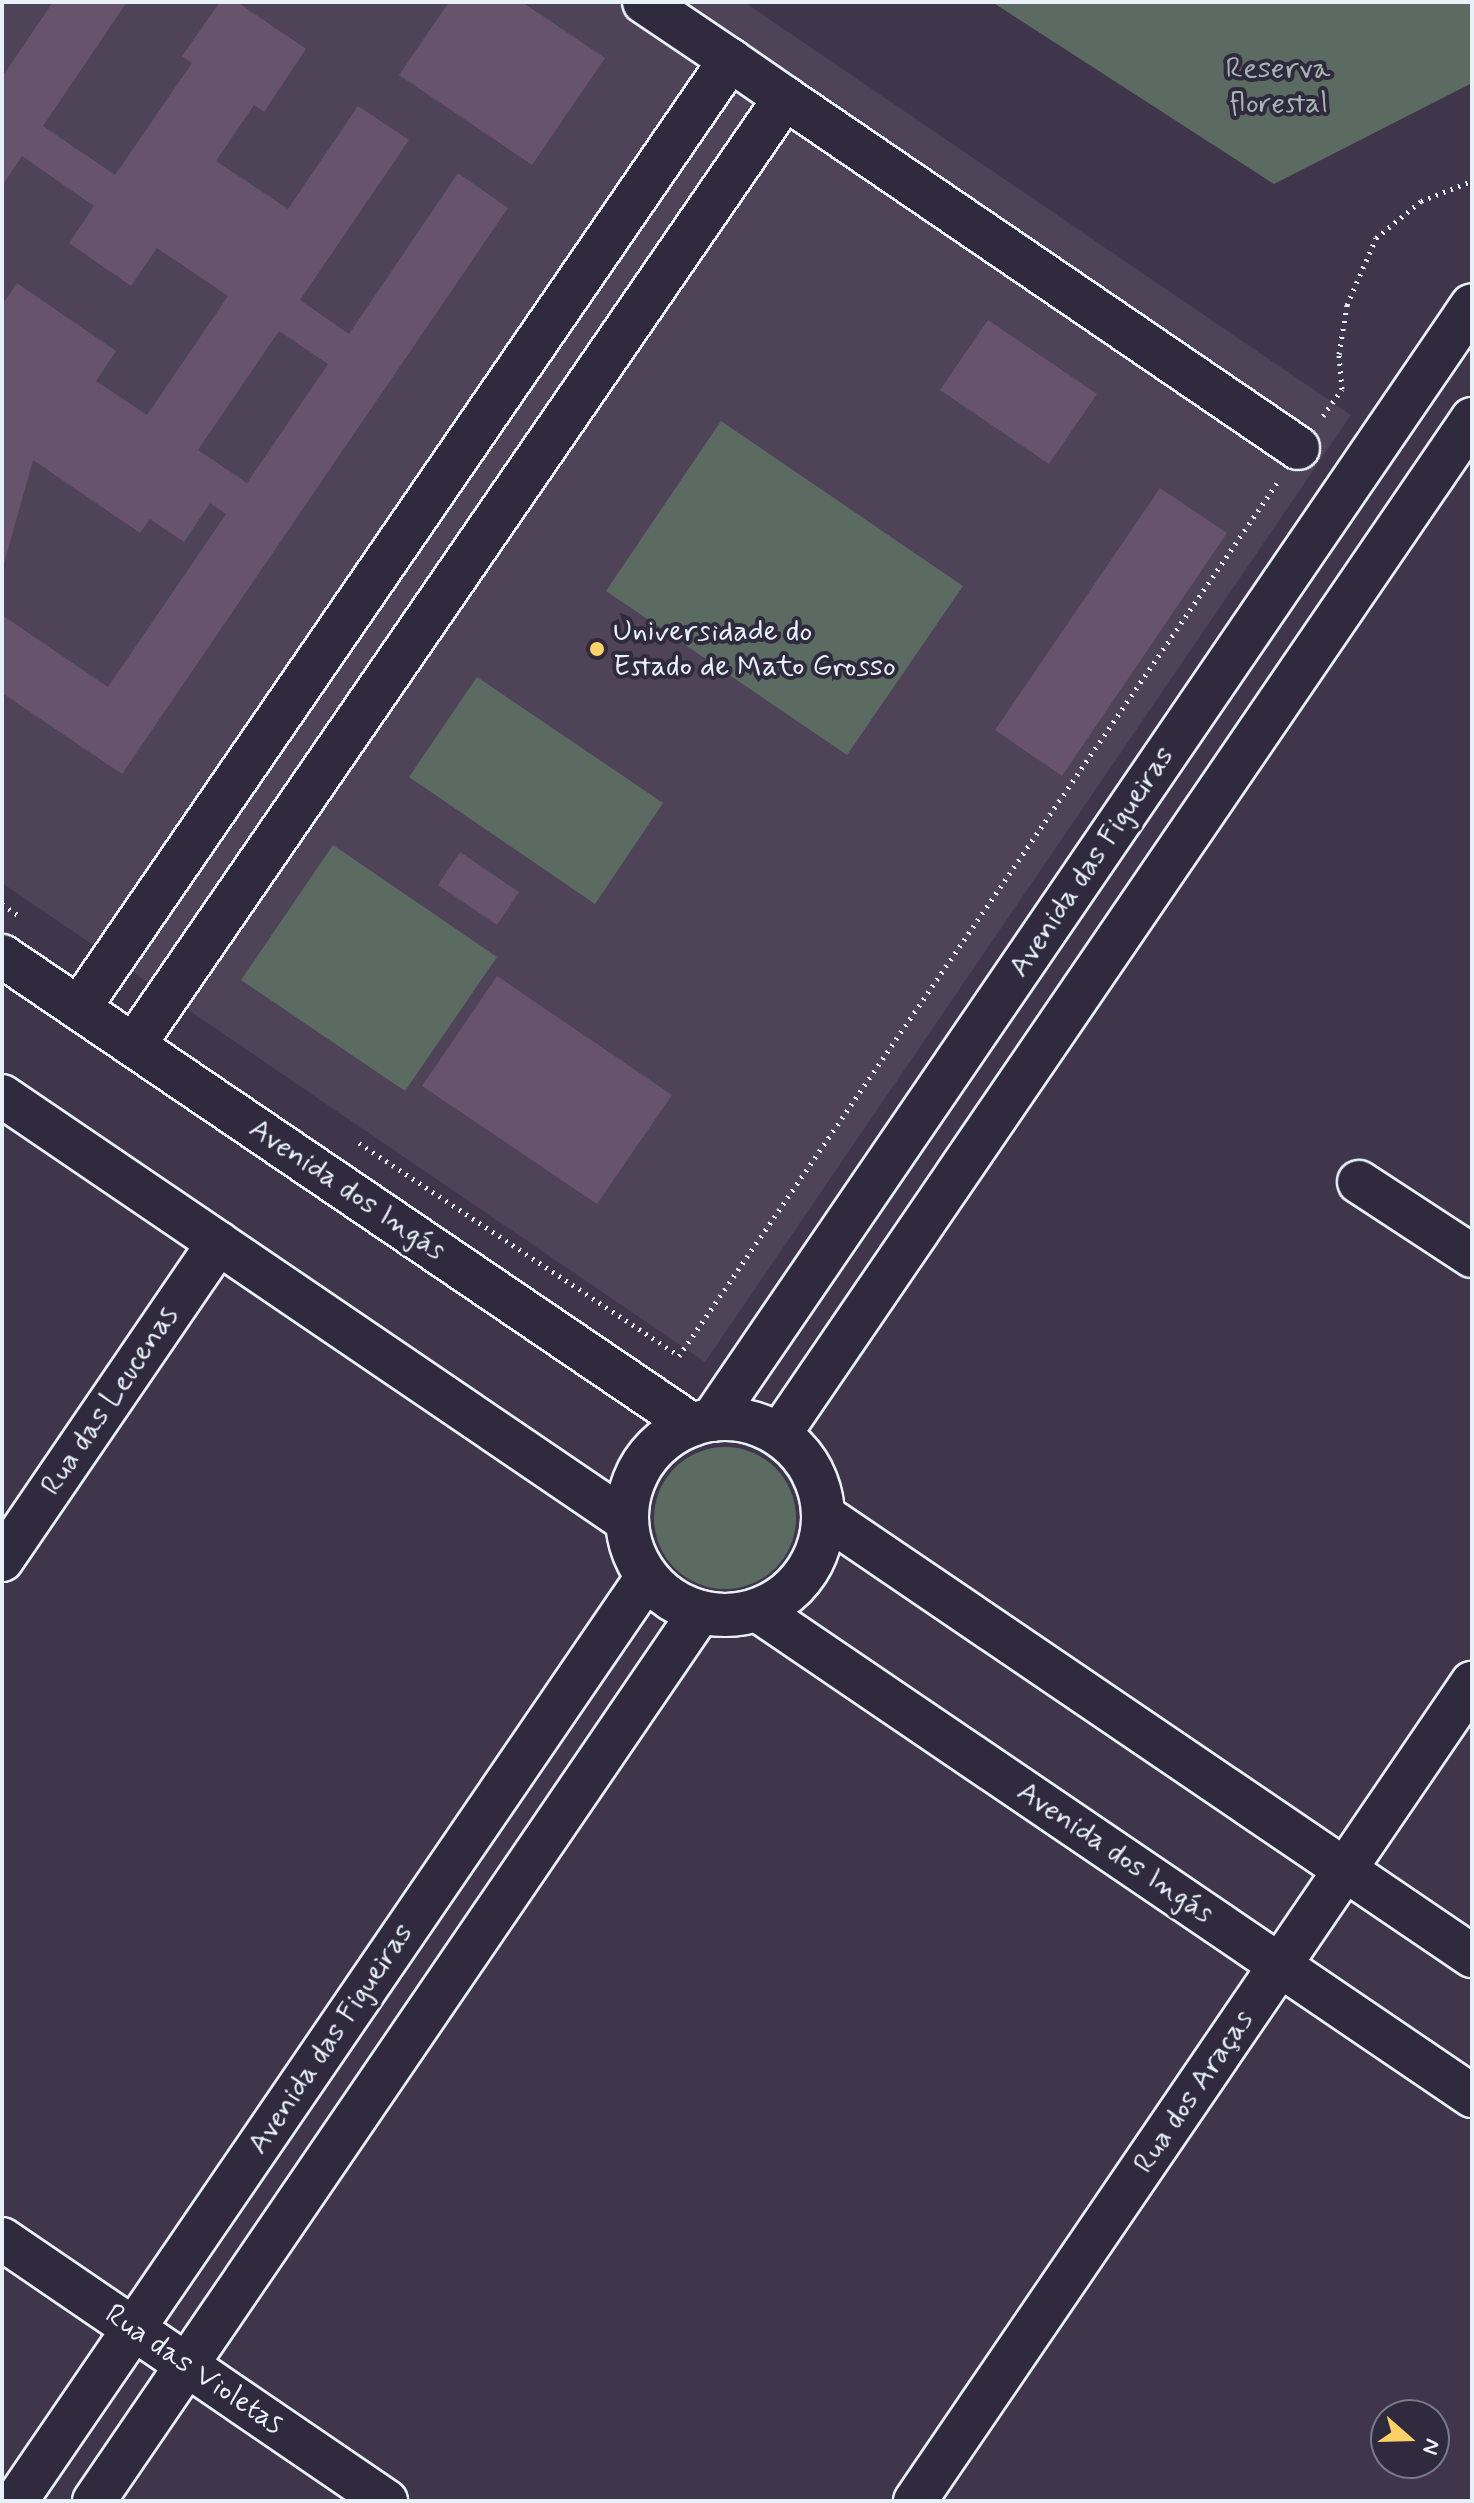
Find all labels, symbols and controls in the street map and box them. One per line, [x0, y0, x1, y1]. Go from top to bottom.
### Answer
park label: Reserva florestal [1225, 51, 1331, 122]
place label: Universidade do Estado de Mato Grosso [613, 614, 890, 684]
marker: Universidade do Estado de Mato Grosso [588, 640, 606, 658]
street label: Avenida das Figueiras [1002, 741, 1182, 983]
street label: Avenida dos Ingás [242, 1111, 452, 1269]
street label: Rua das Leucenas [31, 1297, 189, 1505]
street label: Avenida dos Ingás [1010, 1774, 1220, 1932]
street label: Avenida das Figueiras [241, 1918, 421, 2160]
street label: Rua dos Araças [1126, 2004, 1262, 2180]
street label: Rua das Violetas [99, 2298, 289, 2442]
north arrow [1370, 2399, 1450, 2479]
text: N [1415, 2435, 1446, 2458]

